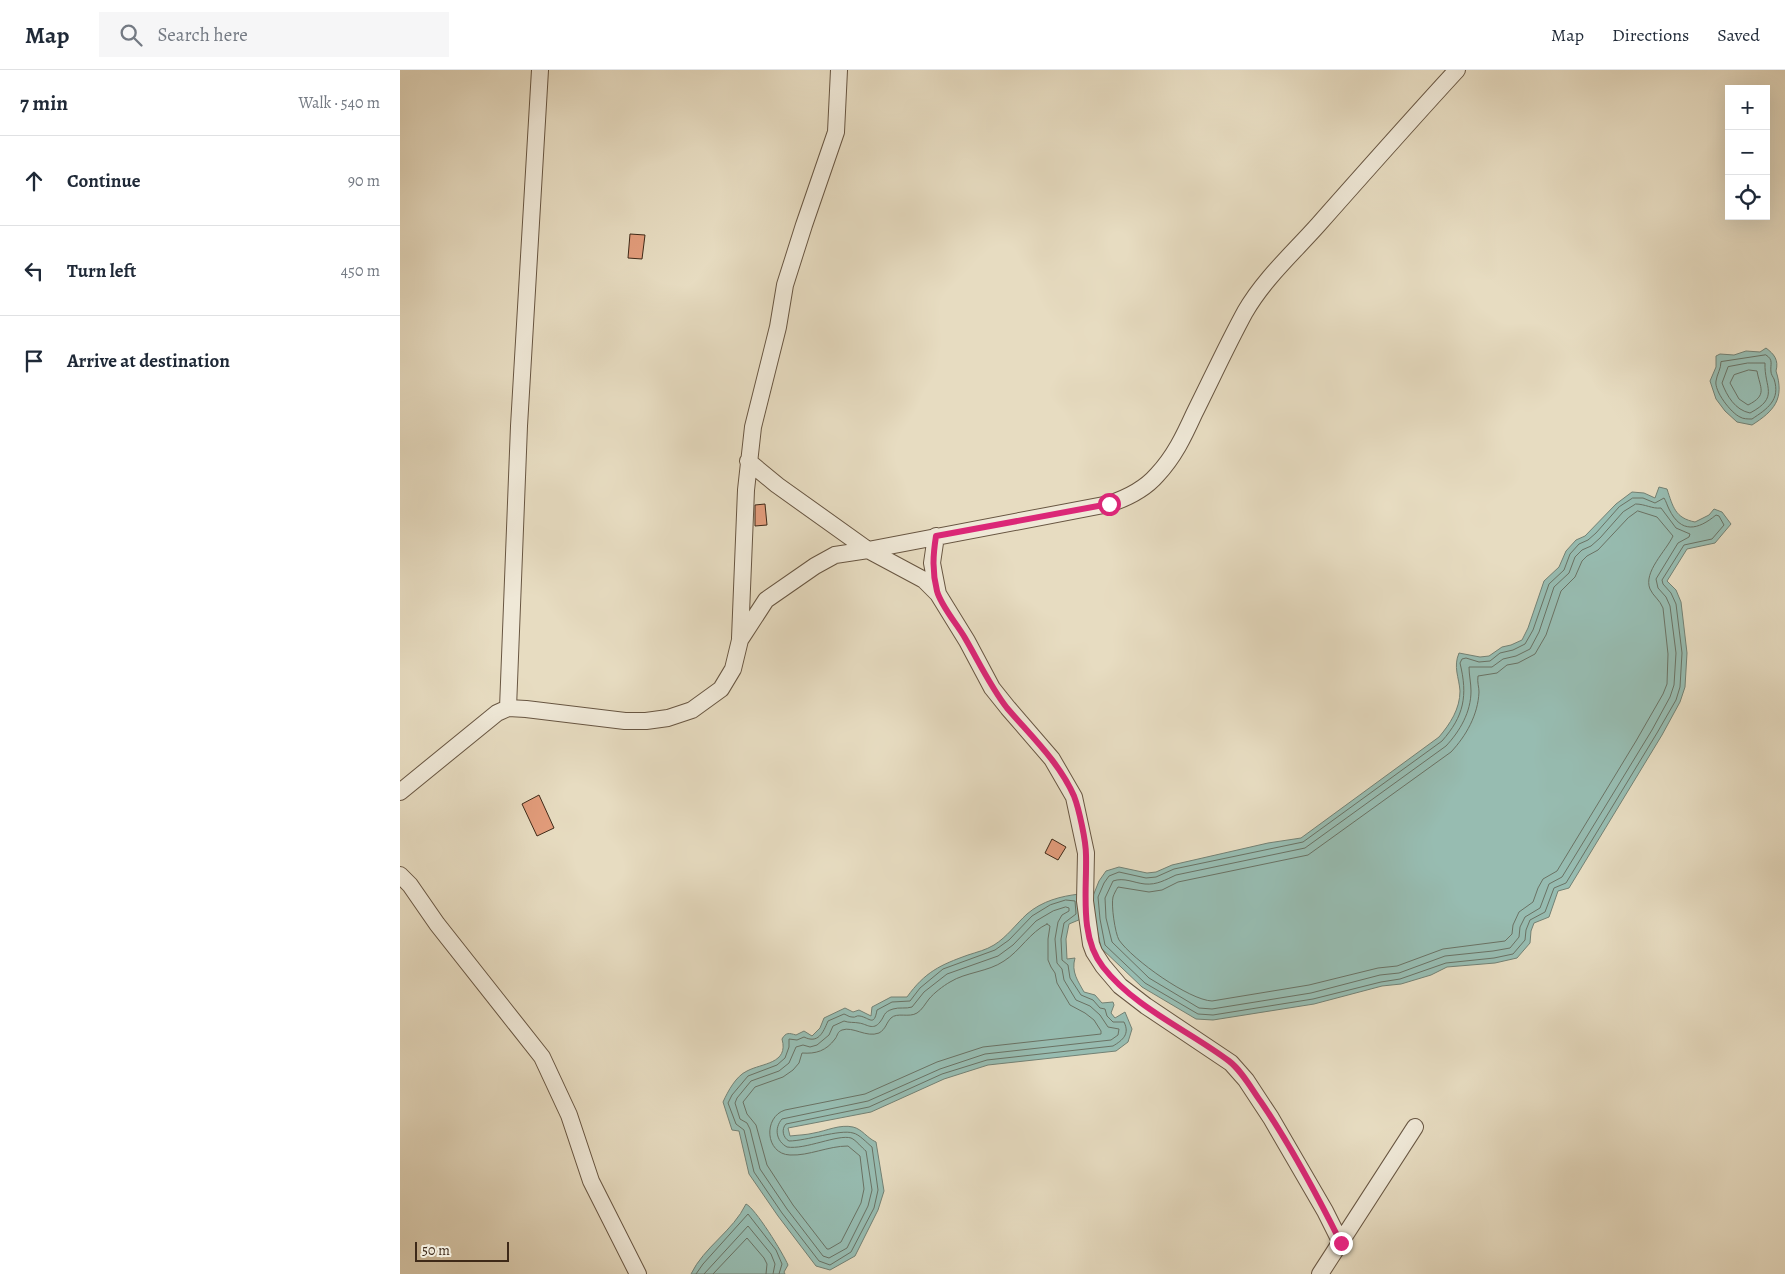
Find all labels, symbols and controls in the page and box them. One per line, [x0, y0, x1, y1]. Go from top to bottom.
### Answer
search box [99, 12, 449, 57]
text: Map [25, 19, 69, 51]
icon: search [117, 21, 145, 49]
text: Search here [157, 22, 248, 48]
text: Map [1551, 23, 1584, 47]
text: Directions [1612, 23, 1689, 47]
text: Saved [1717, 23, 1760, 47]
map controls [1725, 85, 1770, 220]
button: + [1725, 85, 1770, 130]
text: 7 min [20, 89, 68, 117]
text: Walk · 540 m [298, 92, 380, 114]
button: − [1725, 130, 1770, 175]
icon: ahead [20, 167, 48, 195]
text: Continue [67, 168, 141, 194]
text: 90 m [348, 170, 380, 192]
button: locate [1725, 175, 1770, 220]
icon: left [20, 257, 48, 285]
text: Turn left [67, 258, 136, 284]
text: 450 m [341, 260, 380, 282]
icon: arrive [20, 347, 48, 375]
text: Arrive at destination [67, 348, 230, 374]
route start [1098, 493, 1121, 516]
route end [1330, 1232, 1353, 1255]
scale bar [415, 1239, 509, 1262]
text: 50 m [422, 1241, 450, 1260]

